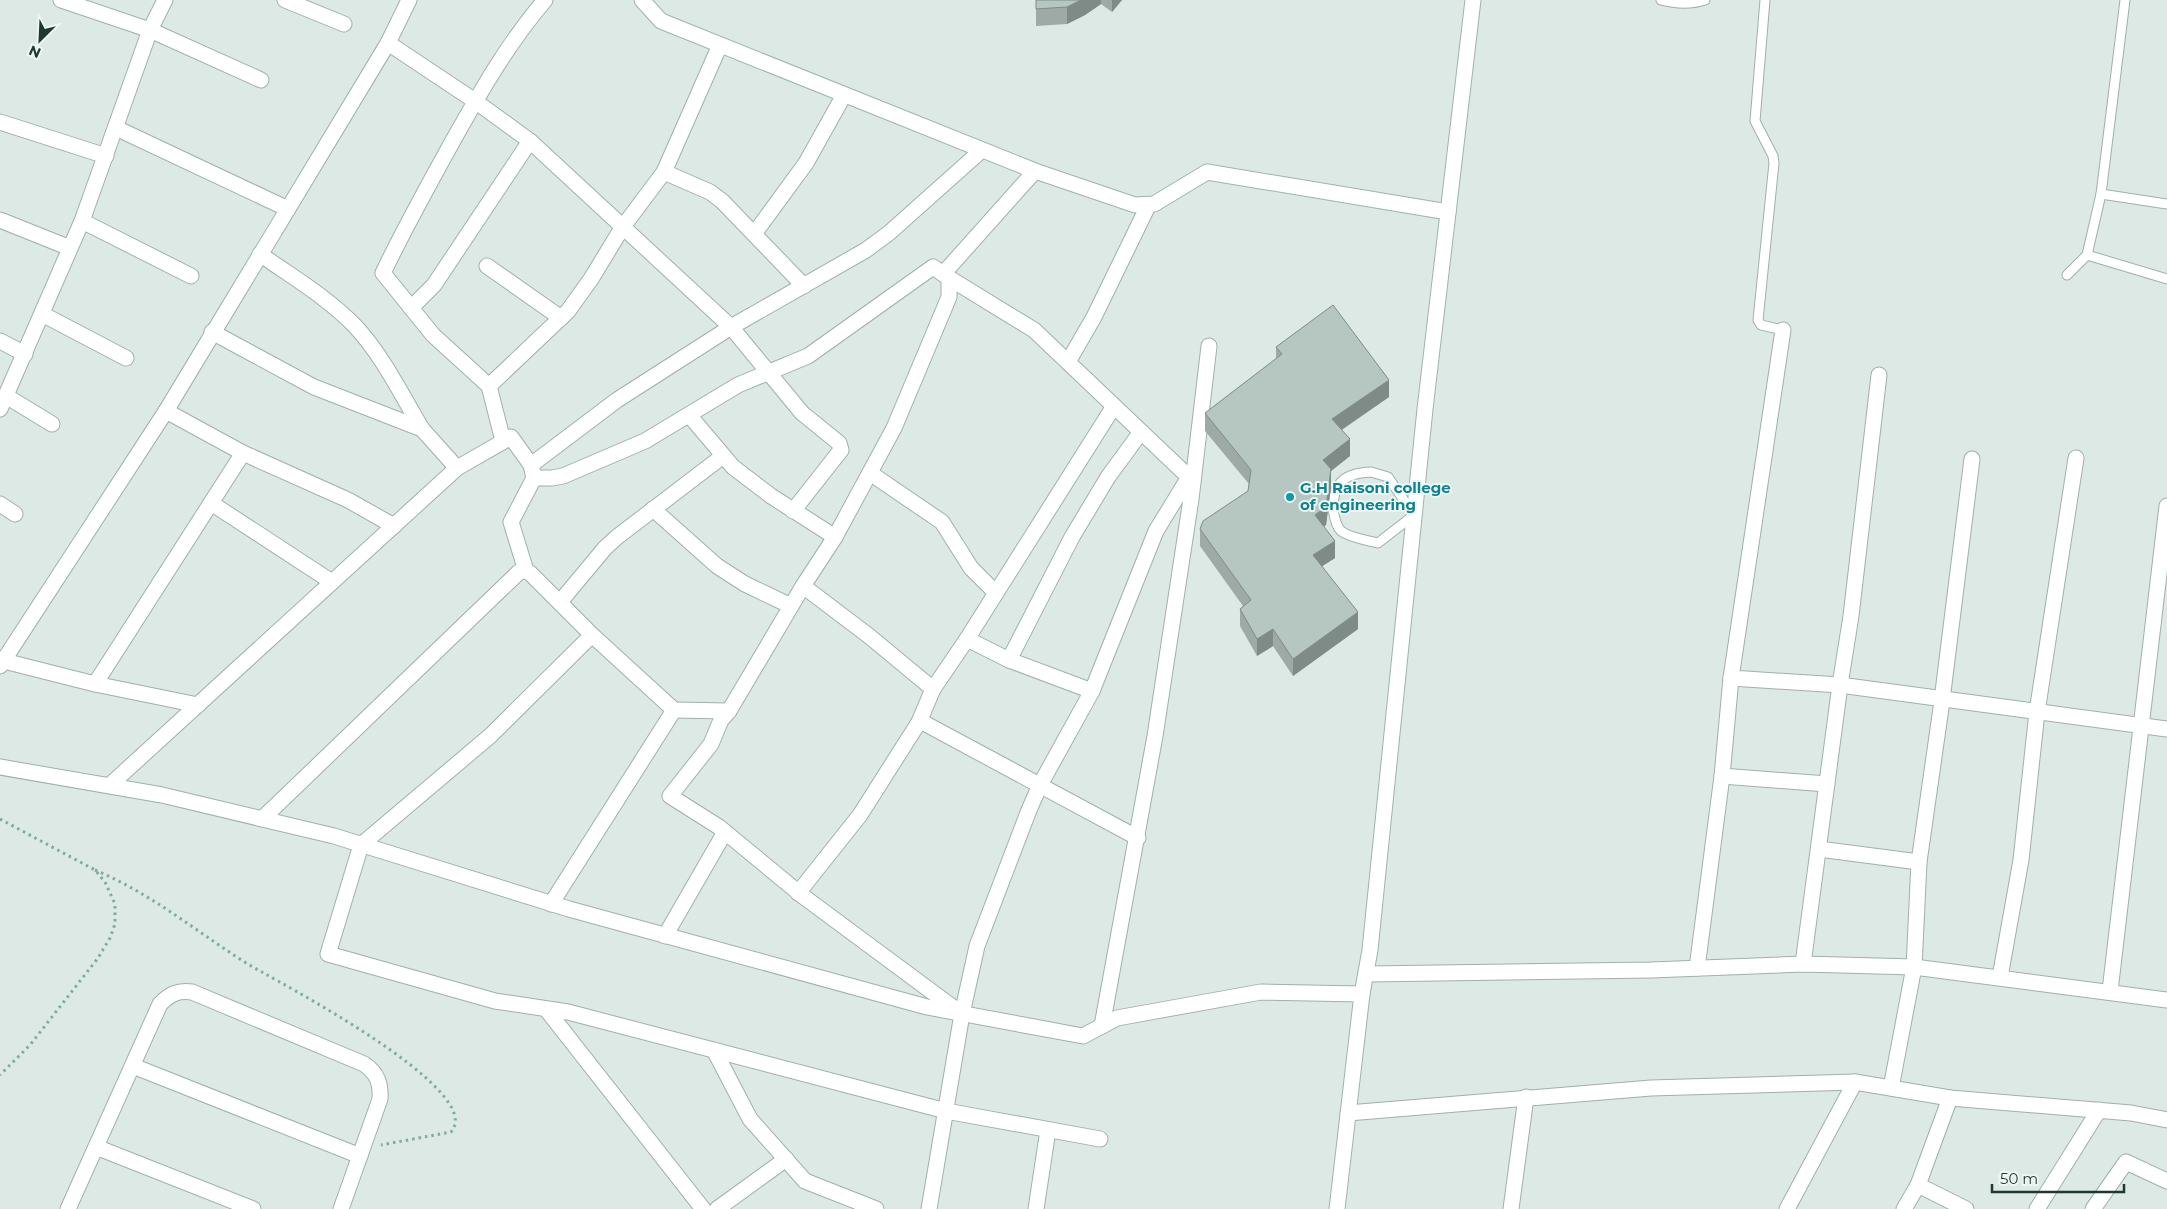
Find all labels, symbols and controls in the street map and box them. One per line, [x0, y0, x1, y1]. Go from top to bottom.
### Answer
north arrow [15, 15, 65, 65]
text: N [26, 41, 44, 62]
place label: G.H Raisoni college of engineering [1300, 478, 1451, 514]
marker: G.H Raisoni college of engineering [1284, 491, 1296, 503]
scale bar [1992, 1162, 2124, 1194]
text: 50 m [2000, 1169, 2038, 1188]

